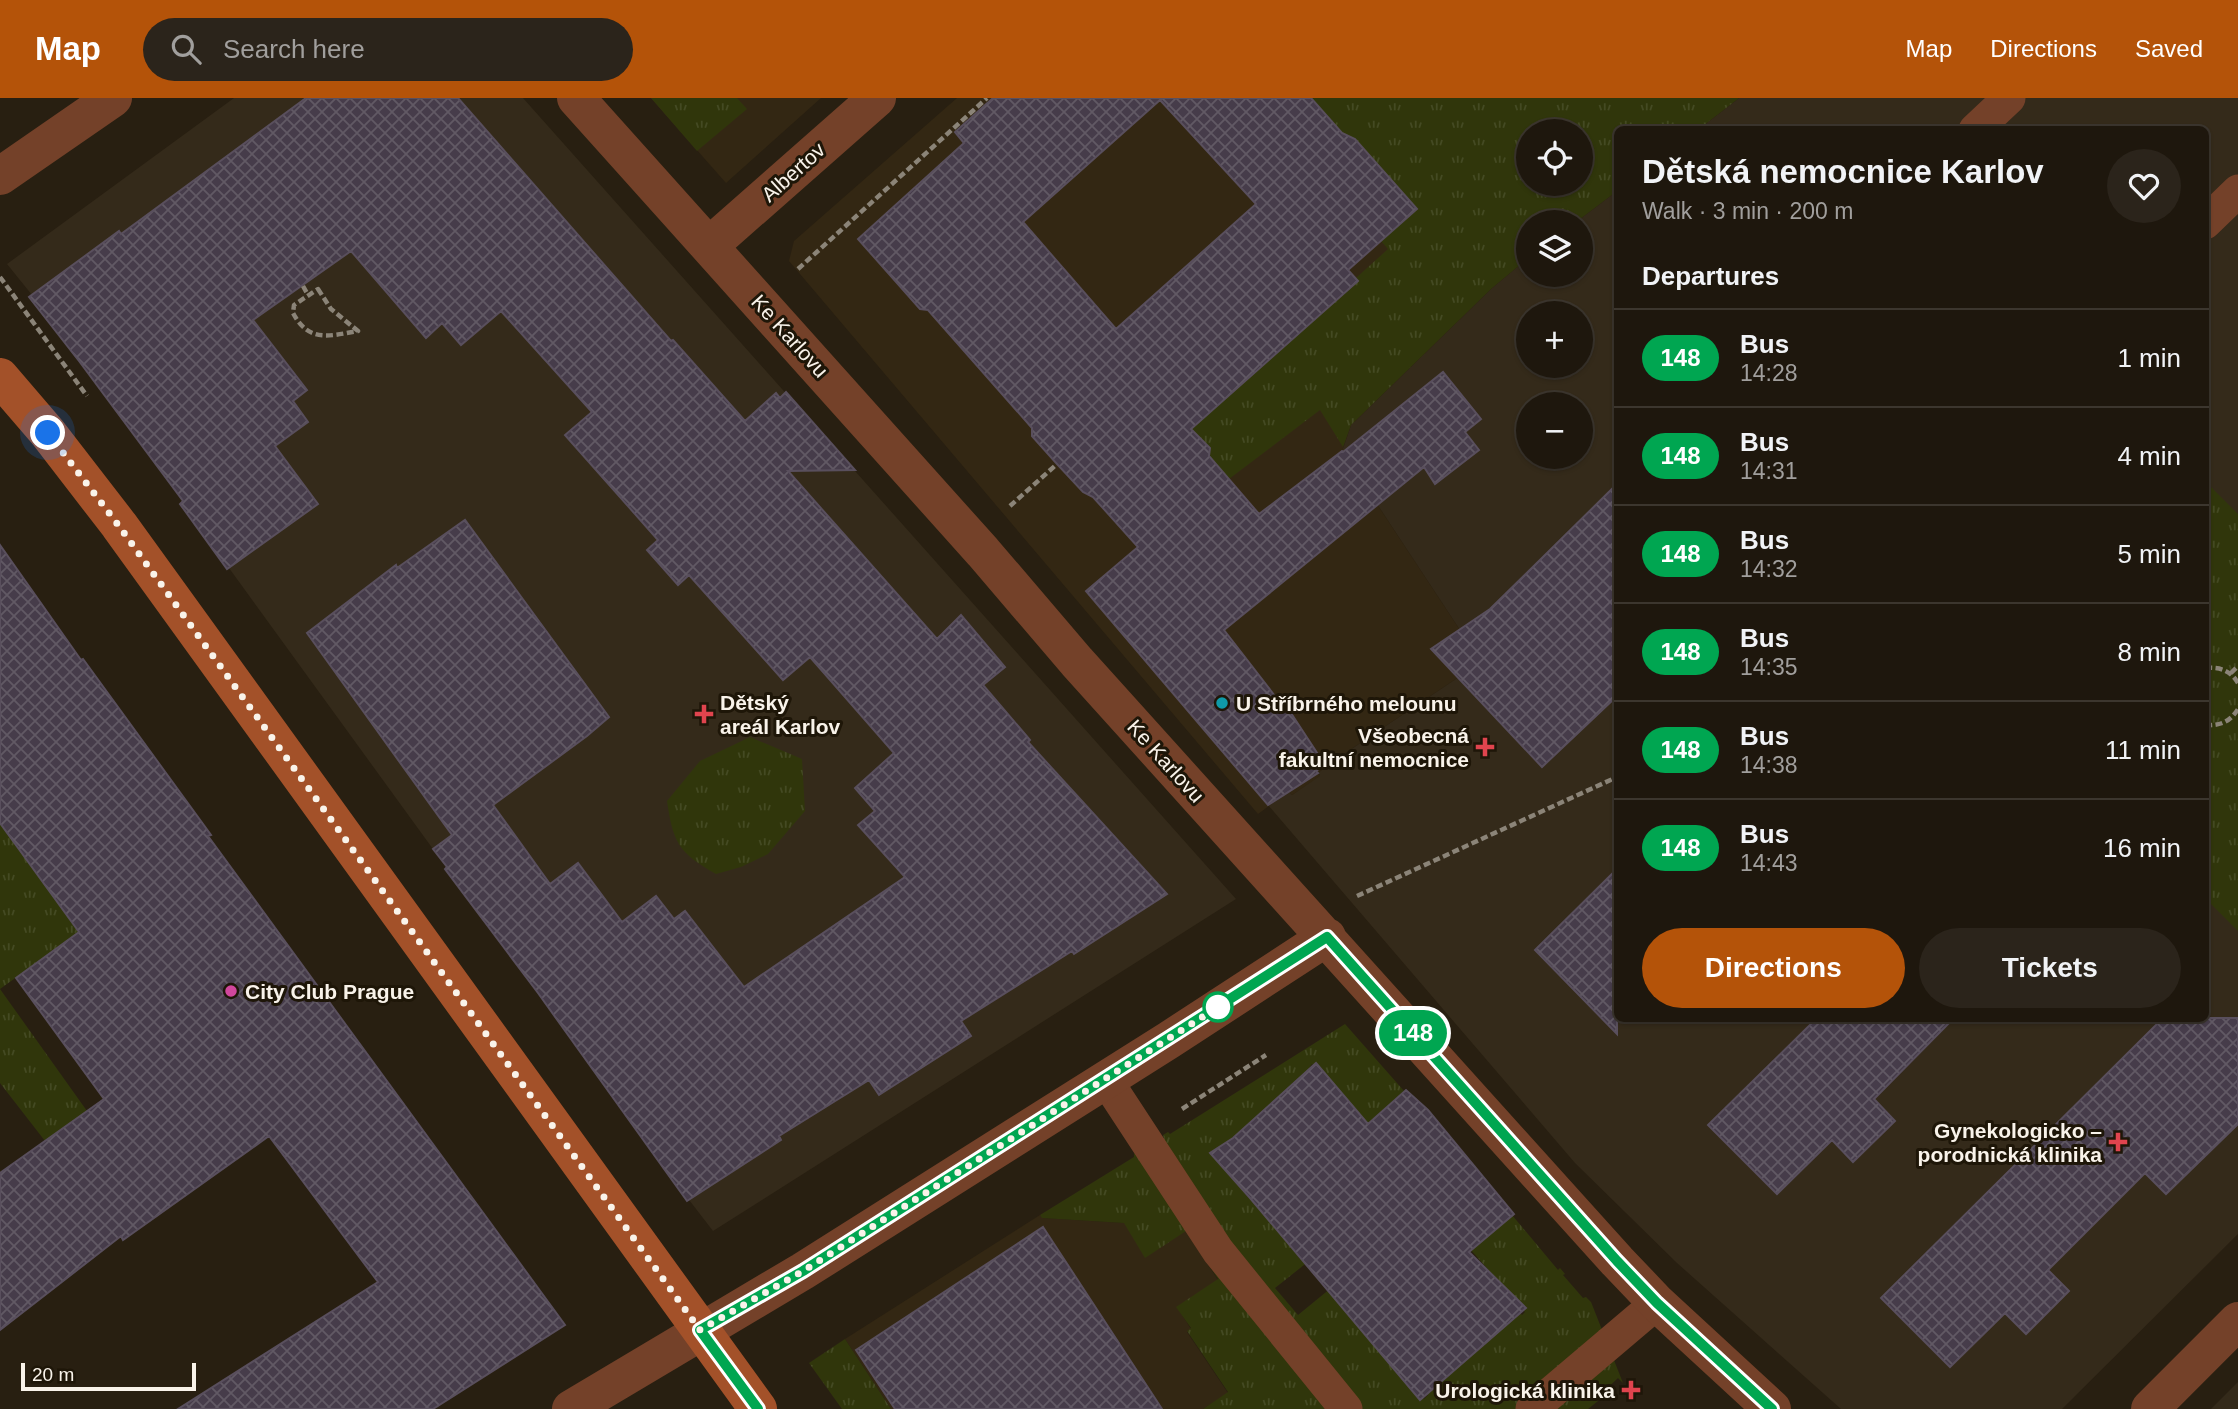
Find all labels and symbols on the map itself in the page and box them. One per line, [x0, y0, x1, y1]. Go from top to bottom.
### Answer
street label: Albertov [757, 137, 830, 206]
street label: Ke Karlovu [747, 290, 833, 382]
your location [30, 415, 65, 450]
place label: Dětský areál Karlov [720, 691, 841, 738]
place label: U Stříbrného melounu [1236, 692, 1457, 715]
marker: U Stříbrného melounu [1214, 695, 1230, 711]
marker: Dětský areál Karlov [694, 704, 714, 724]
street label: Ke Karlovu [1123, 715, 1209, 807]
place label: Všeobecná fakultní nemocnice [1279, 724, 1469, 771]
marker: Všeobecná fakultní nemocnice [1475, 737, 1495, 757]
place label: City Club Prague [245, 980, 414, 1003]
marker: City Club Prague [223, 983, 239, 999]
unlabelled marker [1203, 992, 1233, 1022]
line badge: 148 [1373, 1010, 1453, 1056]
place label: Gynekologicko – porodnická klinika [1918, 1119, 2102, 1166]
marker: Gynekologicko – porodnická klinika [2108, 1132, 2128, 1152]
scale bar [21, 1360, 196, 1392]
place label: Urologická klinika [1435, 1379, 1615, 1402]
marker: Urologická klinika [1621, 1380, 1641, 1400]

